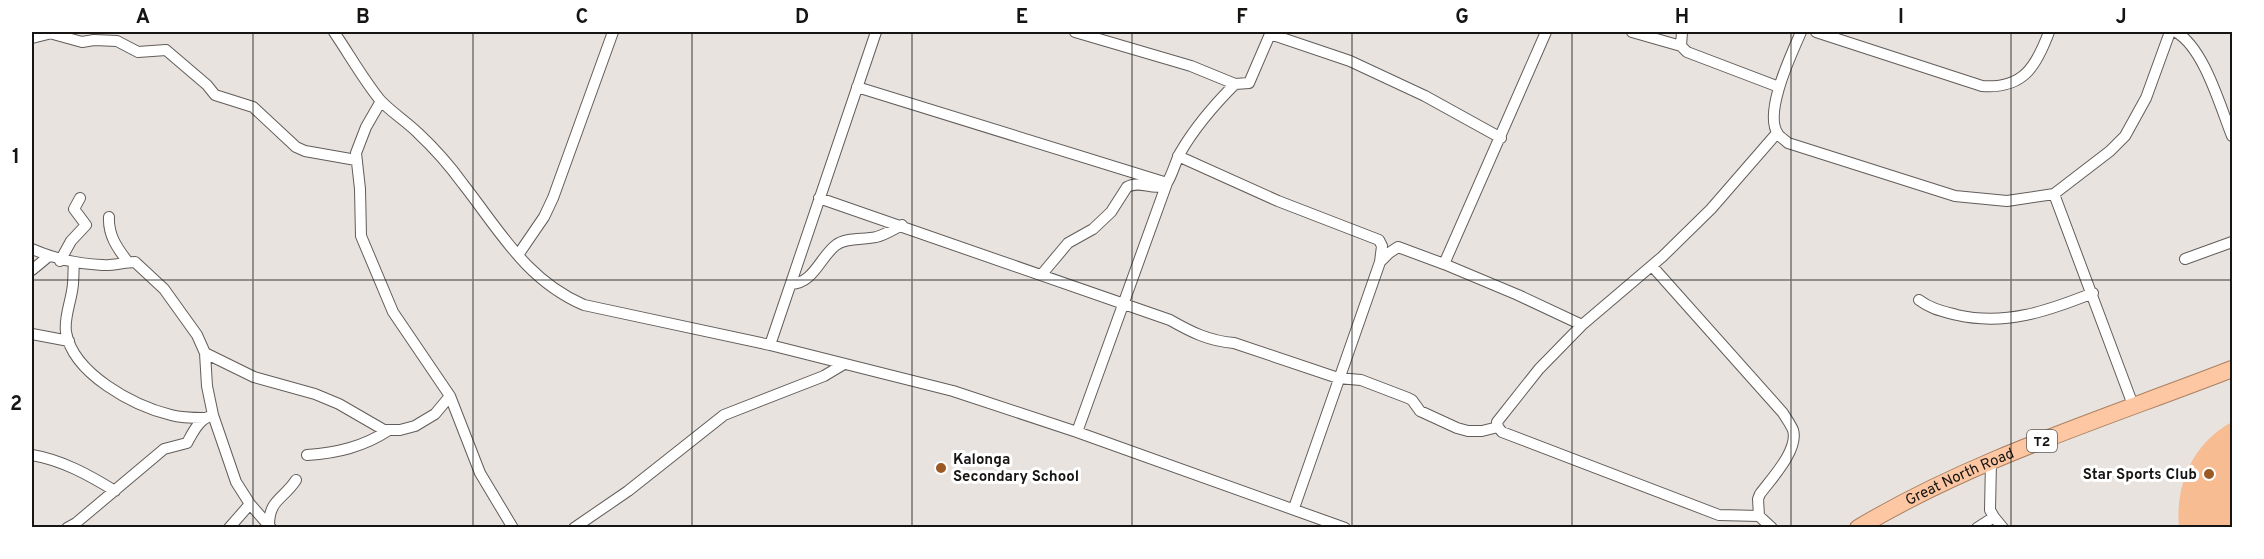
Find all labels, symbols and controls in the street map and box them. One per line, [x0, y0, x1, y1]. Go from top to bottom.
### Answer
text: A [136, 5, 150, 31]
text: B [356, 5, 370, 31]
text: C [576, 5, 588, 31]
text: D [795, 5, 809, 31]
text: E [1016, 5, 1028, 31]
text: F [1236, 5, 1248, 31]
text: G [1455, 5, 1469, 31]
text: H [1675, 5, 1689, 31]
text: I [1898, 5, 1904, 31]
text: J [2115, 5, 2127, 31]
text: 1 [12, 145, 20, 171]
text: 2 [10, 392, 22, 418]
road number: T2 [2027, 430, 2057, 452]
street label: Great North Road [1902, 445, 2017, 511]
place label: Kalonga Secondary School [953, 451, 1079, 487]
marker: Kalonga Secondary School [934, 461, 948, 475]
place label: Star Sports Club [2083, 466, 2197, 485]
marker: Star Sports Club [2202, 467, 2216, 481]

